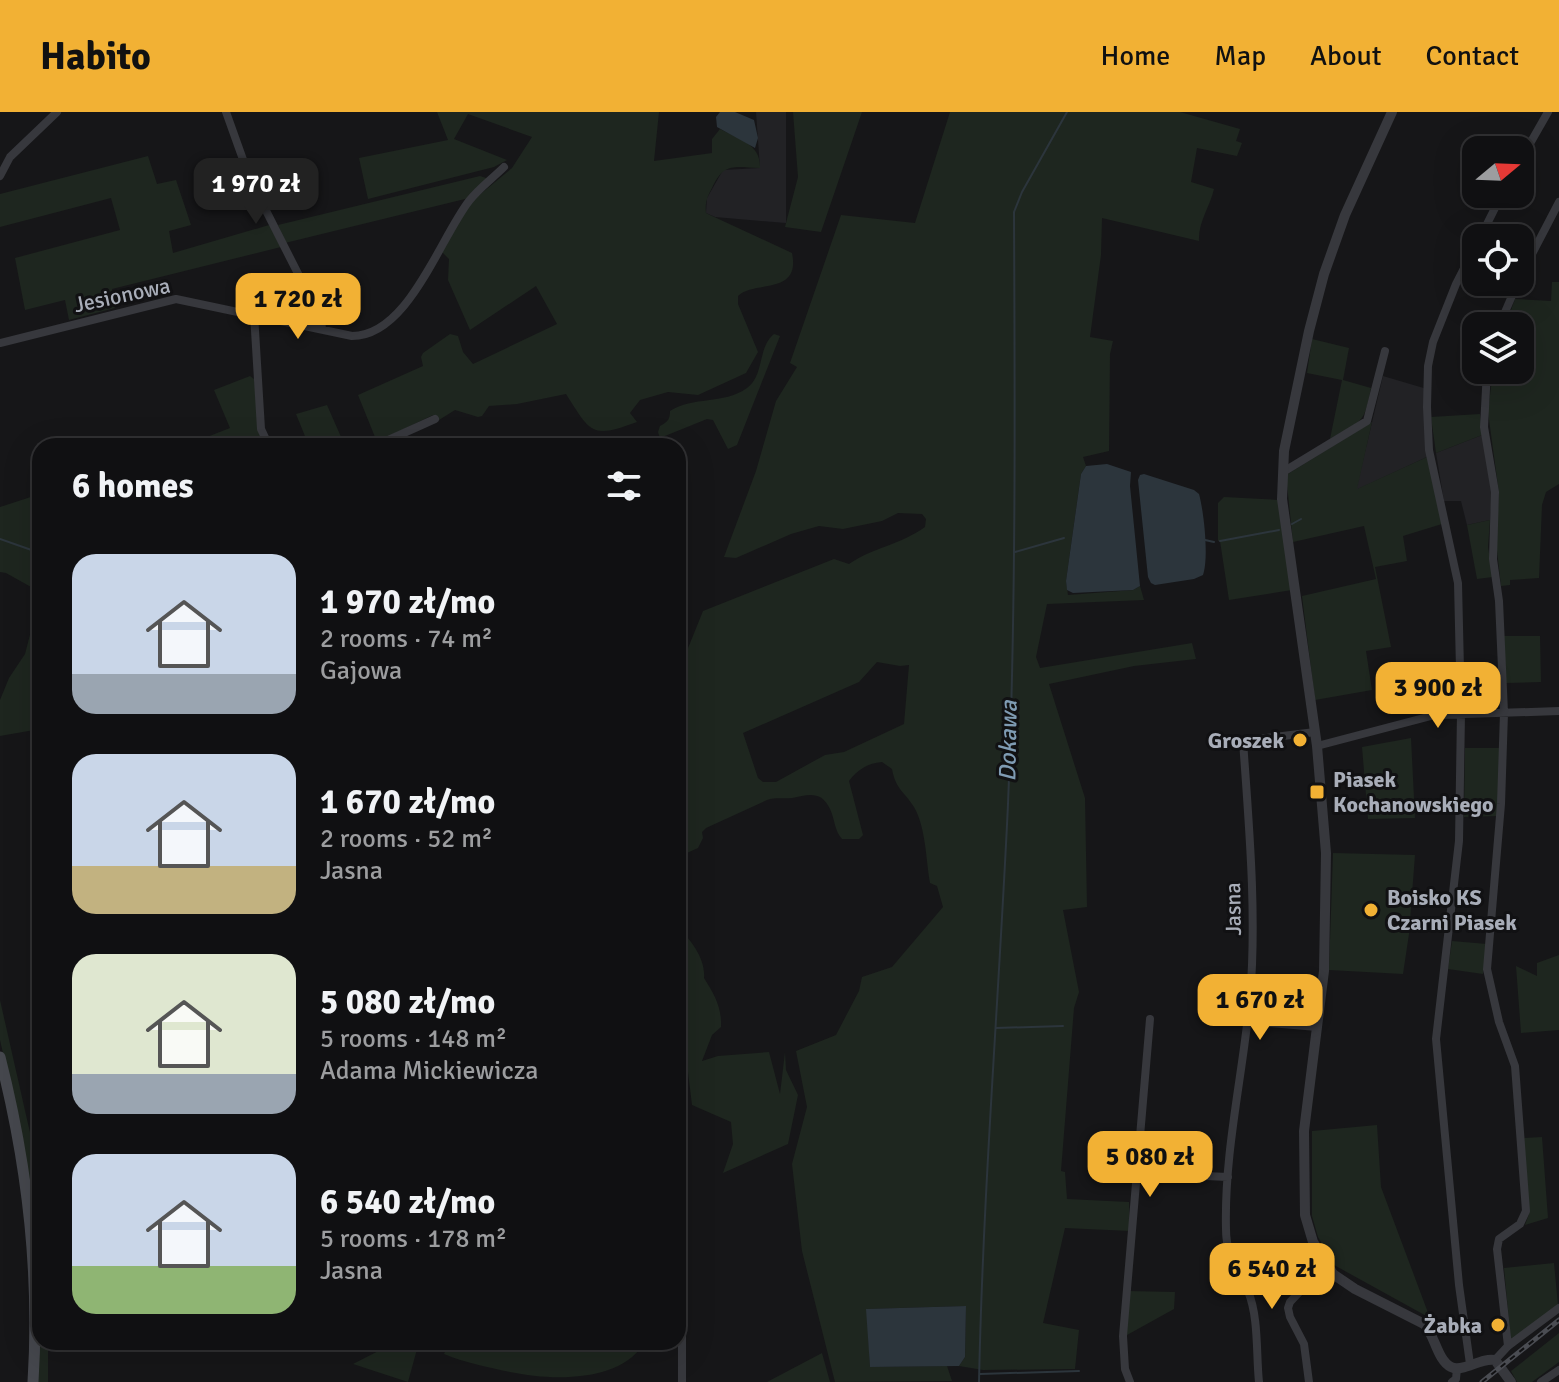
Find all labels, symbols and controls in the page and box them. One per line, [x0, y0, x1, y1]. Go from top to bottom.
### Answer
text: Habito [40, 33, 151, 80]
text: Home [1101, 39, 1170, 73]
text: Map [1214, 39, 1266, 73]
text: About [1310, 39, 1382, 73]
text: Contact [1426, 39, 1519, 73]
north arrow [1462, 136, 1534, 208]
map controls [1462, 136, 1534, 384]
pin: 1 970 zł [173, 158, 339, 226]
text: 1 970 zł [212, 168, 300, 200]
button: locate [1462, 224, 1534, 296]
street label: Jesionowa [71, 272, 173, 318]
pin: 1 720 zł [215, 273, 381, 341]
text: 1 720 zł [254, 283, 342, 315]
button: layers [1462, 312, 1534, 384]
icon: filters [602, 464, 646, 508]
text: 6 homes [72, 465, 193, 507]
text: 1 970 zł/mo [320, 581, 495, 623]
icon: home [136, 586, 232, 682]
text: 2 rooms · 74 m² [320, 623, 493, 655]
text: Gajowa [320, 655, 402, 687]
pin: 3 900 zł [1355, 662, 1521, 730]
text: 3 900 zł [1394, 672, 1482, 704]
water label: Dokawa [992, 699, 1024, 782]
place label: Groszek [1208, 727, 1284, 754]
marker: Groszek [1291, 731, 1309, 749]
place label: Piasek Kochanowskiego [1333, 766, 1494, 818]
text: 1 670 zł/mo [320, 781, 495, 823]
marker: Piasek Kochanowskiego [1308, 783, 1326, 801]
icon: home [136, 786, 232, 882]
text: 2 rooms · 52 m² [320, 823, 493, 855]
text: Jasna [320, 855, 383, 887]
street label: Jasna [1219, 882, 1247, 936]
place label: Boisko KS Czarni Piasek [1387, 884, 1517, 936]
marker: Boisko KS Czarni Piasek [1362, 901, 1380, 919]
pin: 1 670 zł [1177, 974, 1343, 1042]
text: 5 080 zł/mo [320, 981, 495, 1023]
text: 1 670 zł [1216, 984, 1304, 1016]
icon: home [136, 986, 232, 1082]
text: 5 rooms · 148 m² [320, 1023, 507, 1055]
text: Adama Mickiewicza [320, 1055, 538, 1087]
pin: 5 080 zł [1067, 1131, 1233, 1199]
text: 5 080 zł [1106, 1141, 1194, 1173]
text: 6 540 zł/mo [320, 1181, 495, 1223]
icon: home [136, 1186, 232, 1282]
text: 5 rooms · 178 m² [320, 1223, 507, 1255]
pin: 6 540 zł [1189, 1243, 1355, 1311]
text: 6 540 zł [1228, 1253, 1316, 1285]
text: Jasna [320, 1255, 383, 1287]
place label: Żabka [1424, 1312, 1482, 1339]
marker: Żabka [1489, 1316, 1507, 1334]

